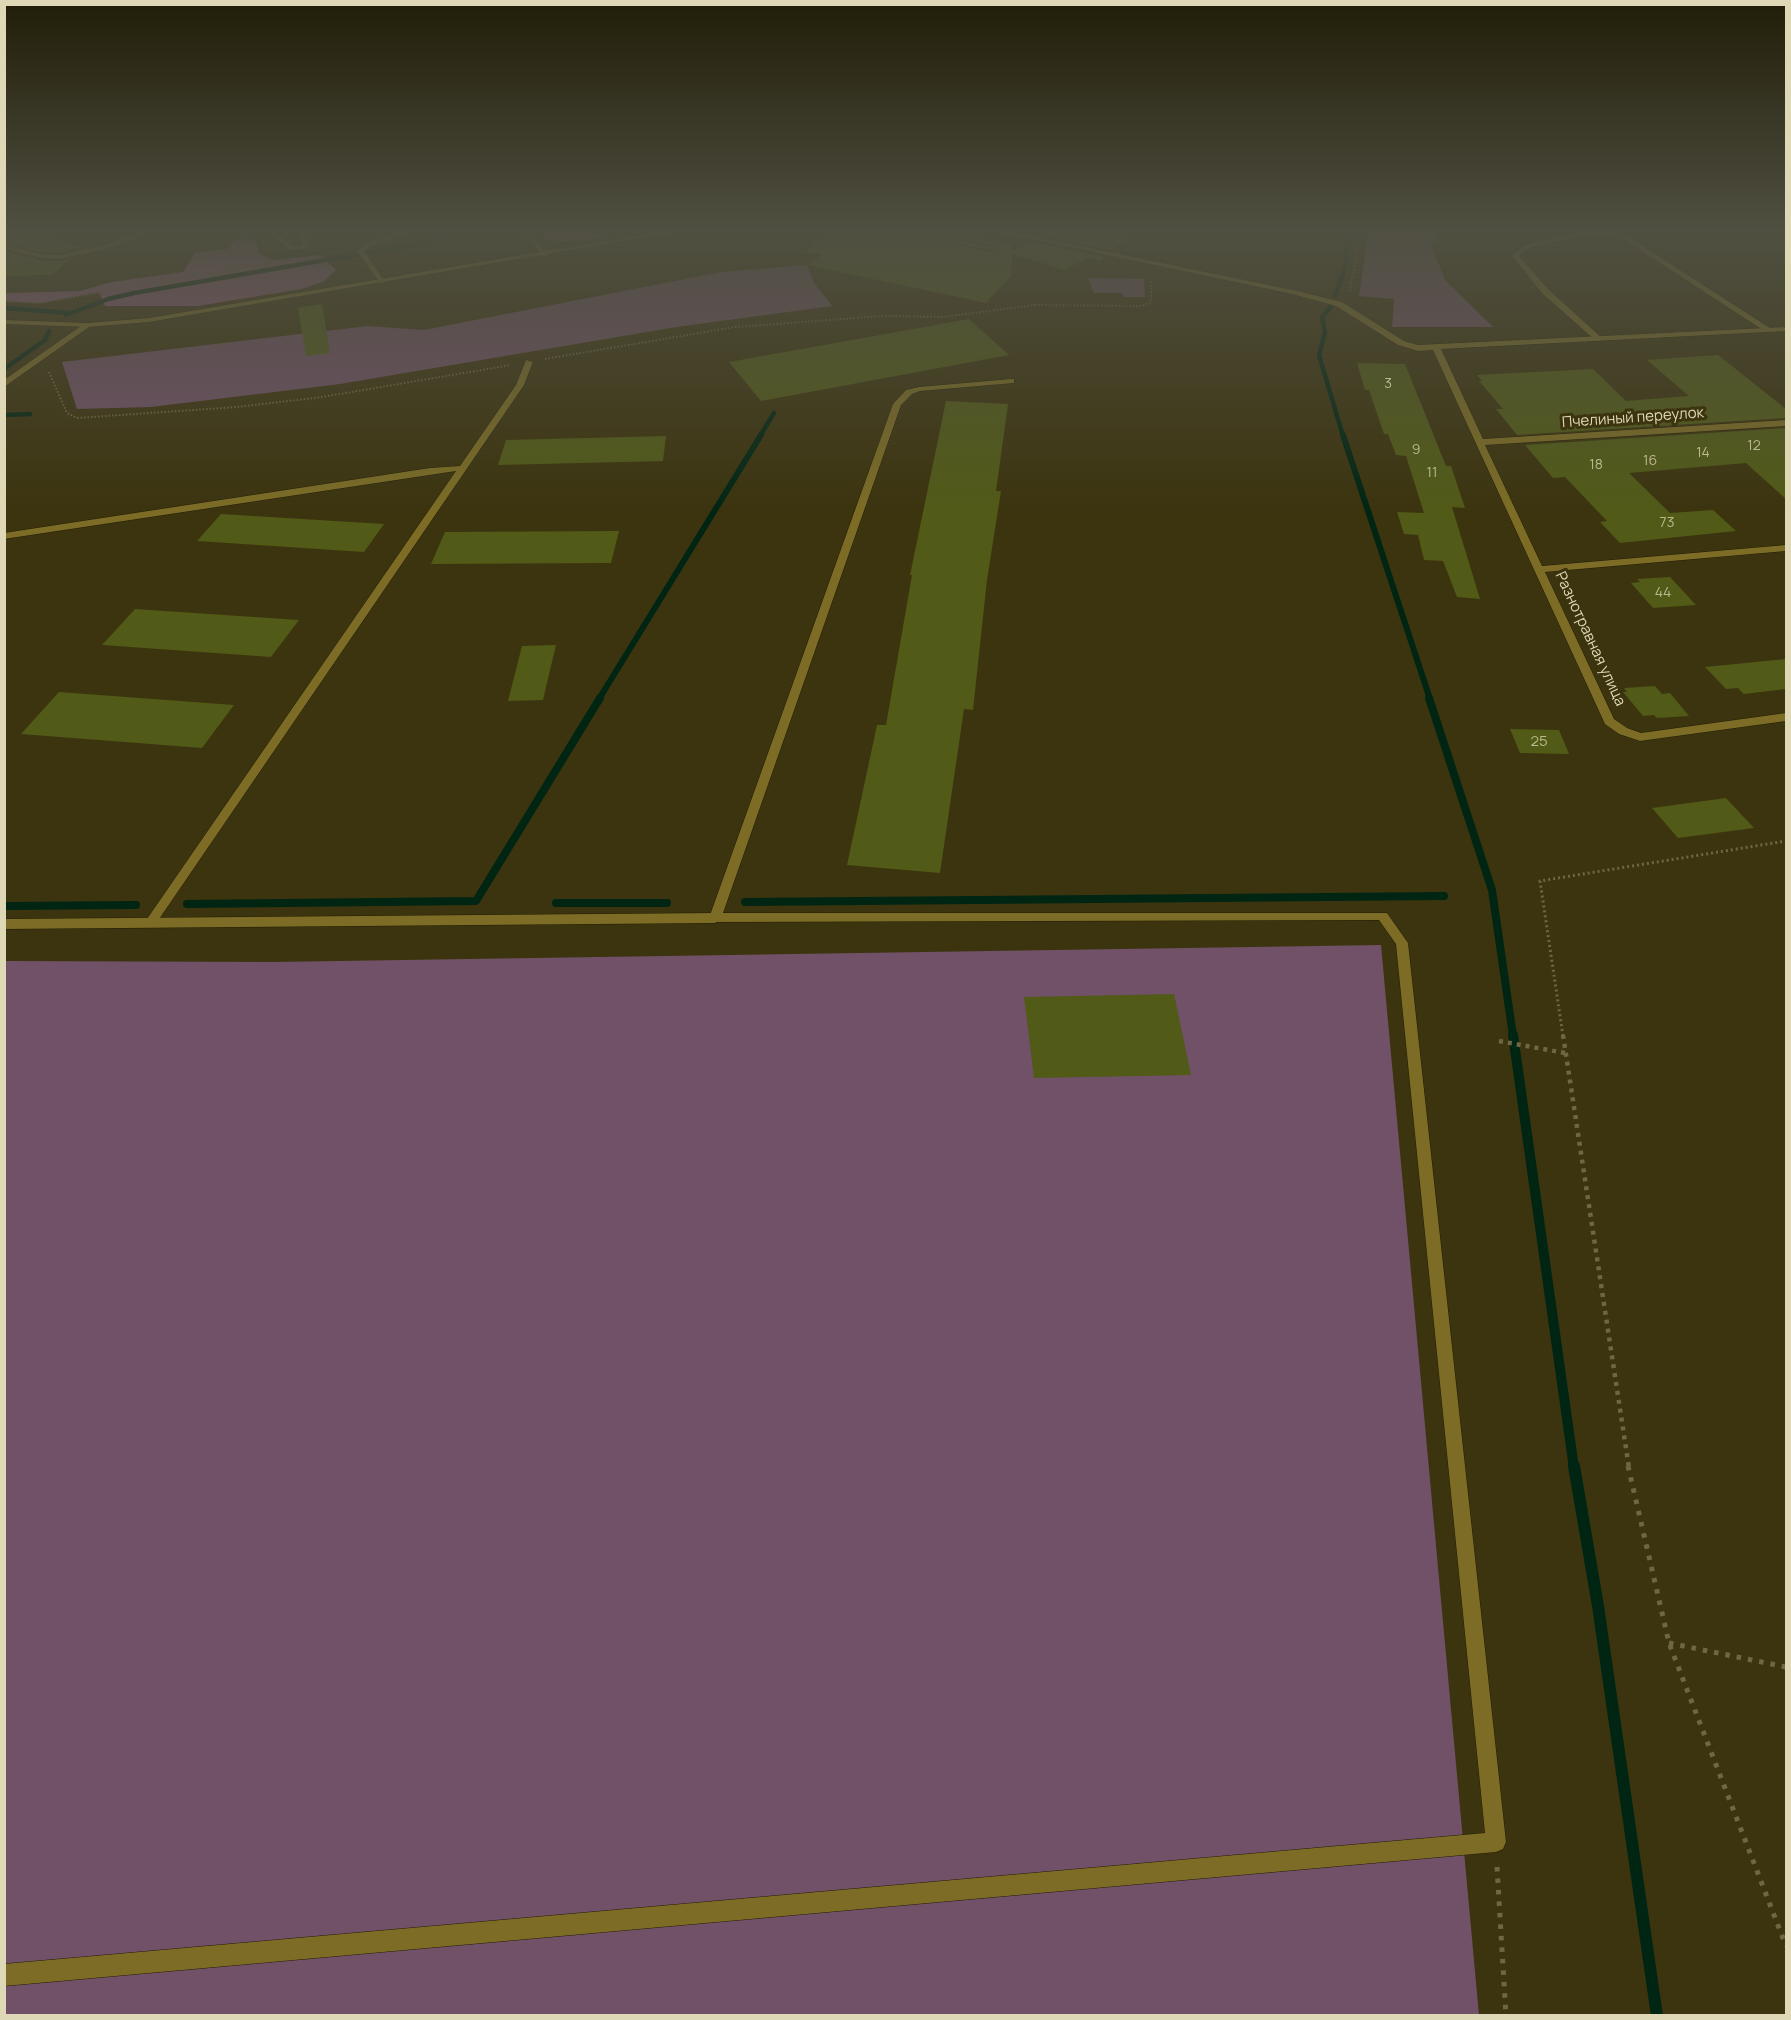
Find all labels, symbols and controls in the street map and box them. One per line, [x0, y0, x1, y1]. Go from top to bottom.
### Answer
house number: 3 [1384, 376, 1392, 392]
street label: Пчелиный переулок [1561, 404, 1705, 432]
house number: 12 [1747, 438, 1761, 454]
house number: 9 [1412, 442, 1420, 458]
house number: 14 [1696, 445, 1710, 461]
house number: 16 [1643, 453, 1657, 469]
house number: 18 [1589, 457, 1603, 473]
house number: 11 [1427, 465, 1437, 481]
house number: 73 [1660, 515, 1674, 531]
street label: Разнотравная улица [1551, 569, 1629, 709]
house number: 44 [1655, 585, 1671, 601]
house number: 25 [1530, 733, 1548, 751]

